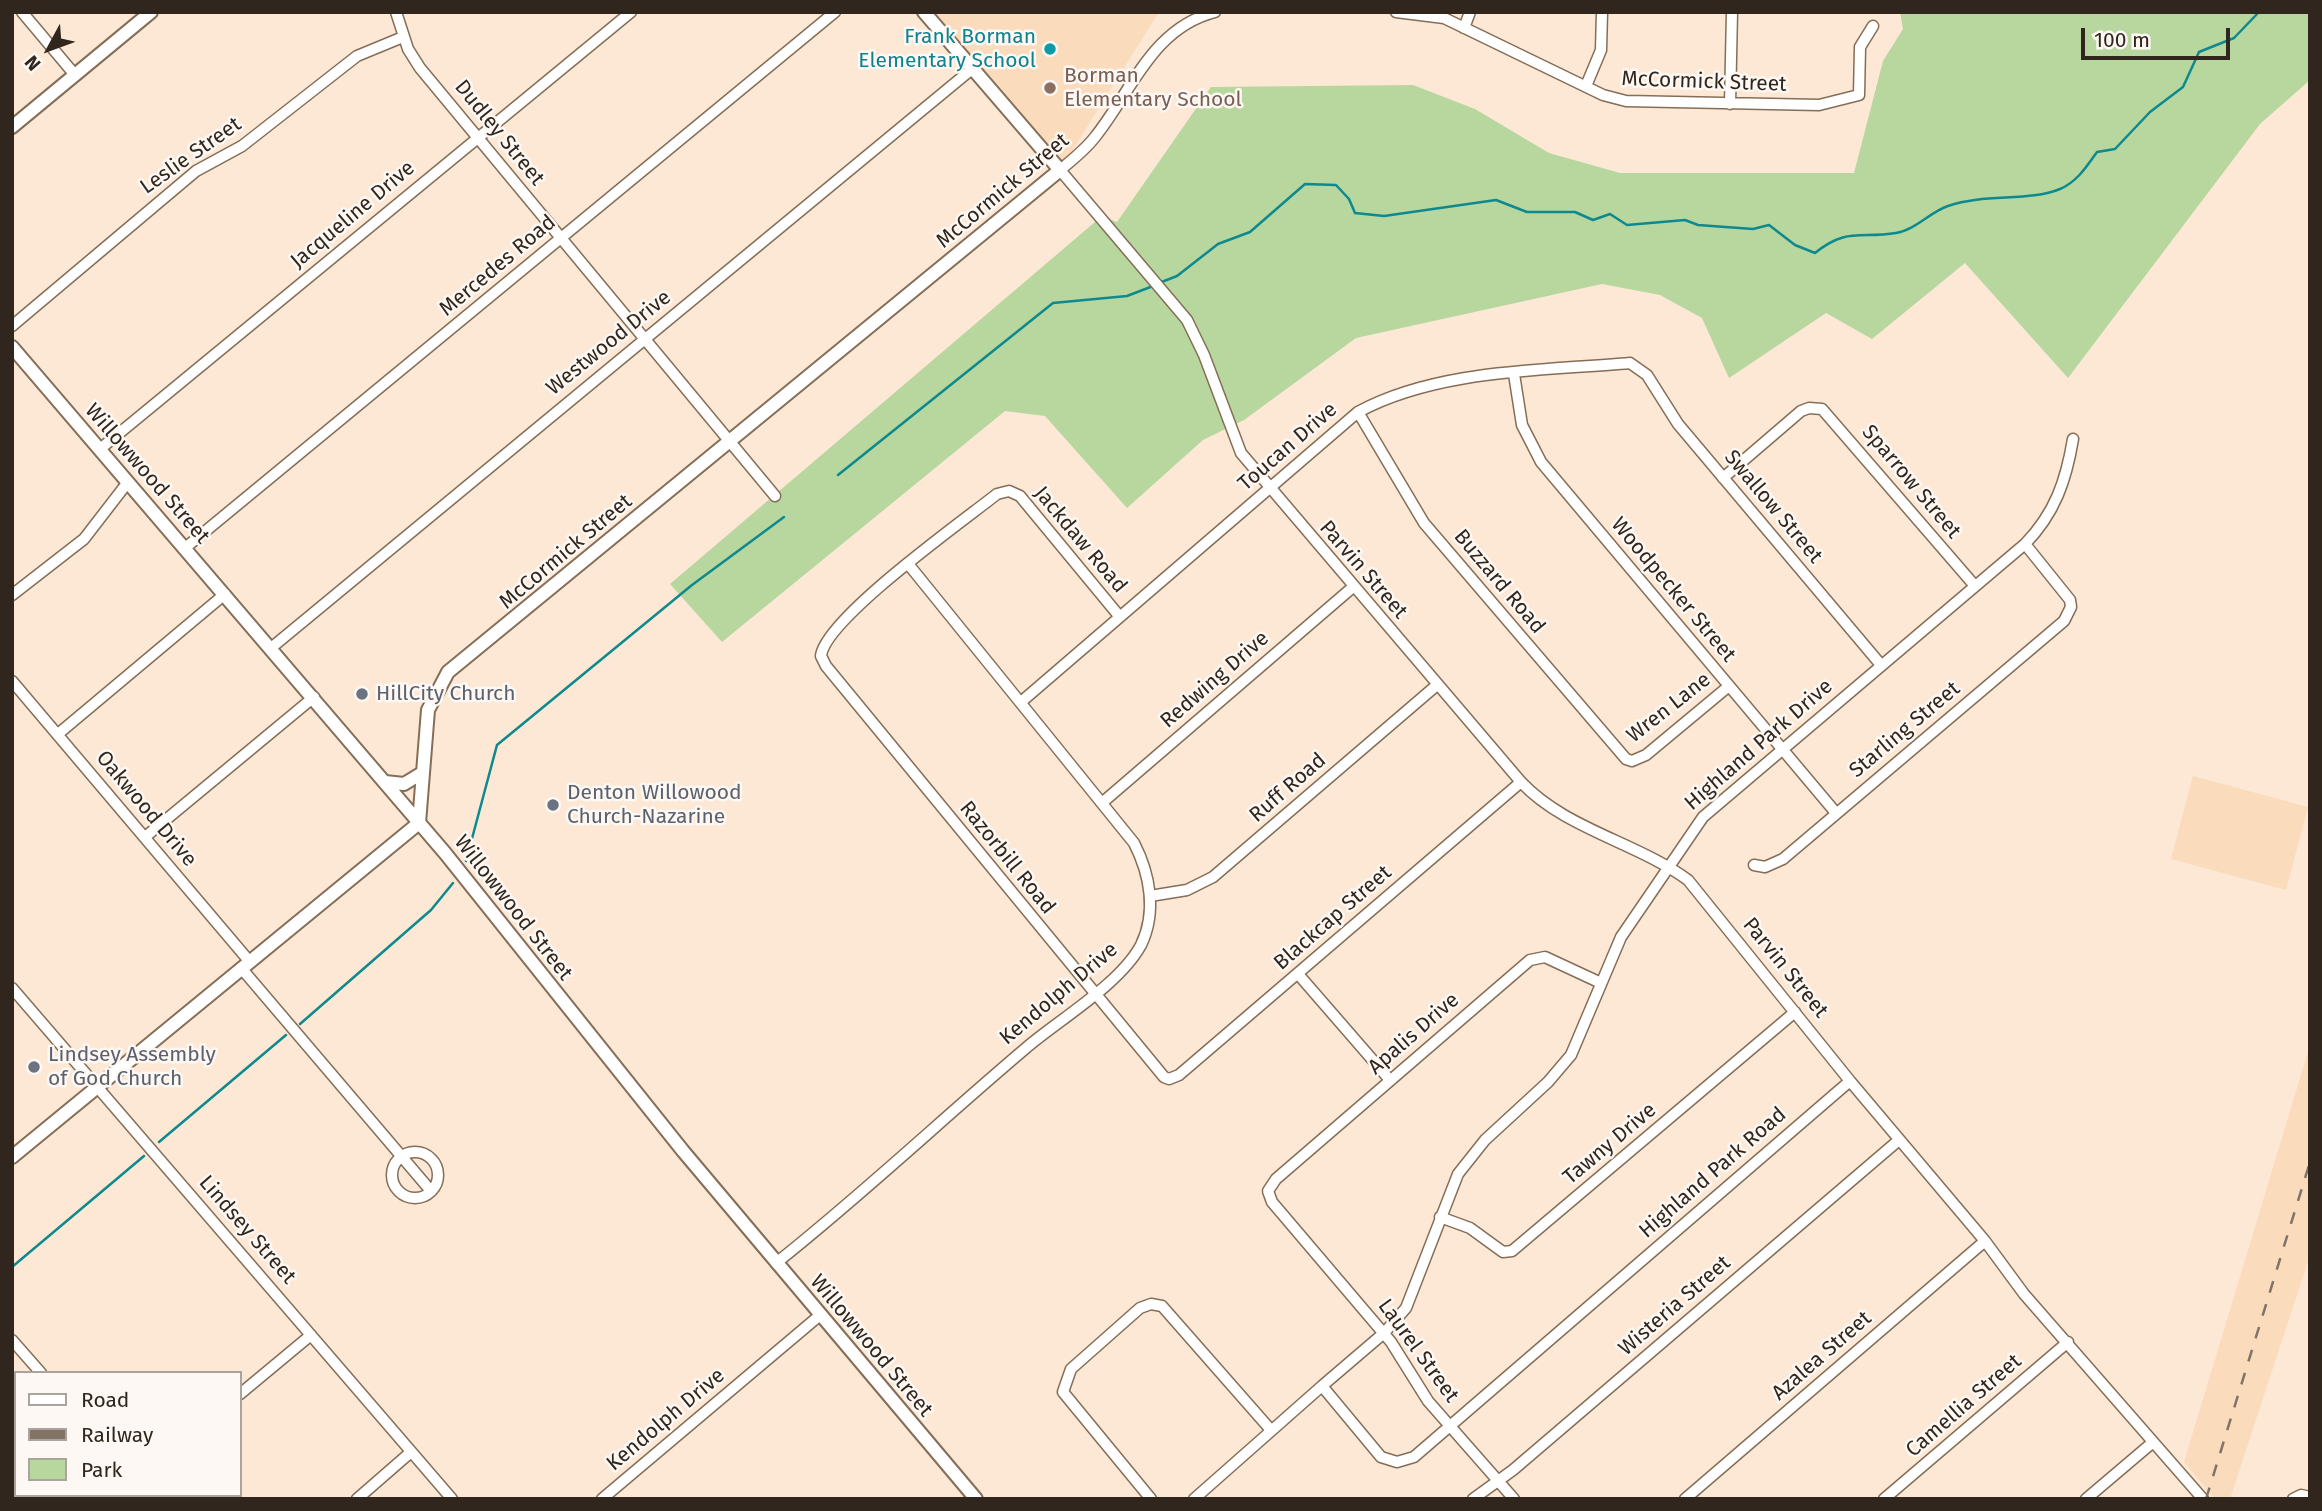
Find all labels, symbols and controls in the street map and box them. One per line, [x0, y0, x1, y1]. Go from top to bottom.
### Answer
north arrow [14, 14, 84, 84]
scale bar [2084, 14, 2233, 58]
place label: Frank Borman Elementary School [858, 24, 1036, 74]
text: 100 m [2094, 27, 2150, 53]
marker: Frank Borman Elementary School [1042, 41, 1058, 57]
text: N [20, 51, 46, 75]
place label: Borman Elementary School [1064, 63, 1242, 113]
street label: McCormick Street [1621, 67, 1787, 97]
street label: Dudley Street [449, 75, 549, 191]
marker: Borman Elementary School [1042, 80, 1058, 96]
street label: Leslie Street [136, 112, 246, 200]
street label: McCormick Street [932, 128, 1074, 254]
street label: Jacqueline Drive [286, 156, 420, 274]
street label: Mercedes Road [435, 210, 561, 322]
street label: Westwood Drive [542, 285, 676, 401]
street label: Toucan Drive [1233, 397, 1343, 497]
street label: Willowwood Street [79, 399, 215, 549]
street label: Sparrow Street [1856, 420, 1966, 544]
street label: Swallow Street [1719, 445, 1827, 569]
street label: Jackdaw Road [1028, 482, 1132, 598]
street label: McCormick Street [495, 489, 637, 615]
street label: Woodpecker Street [1605, 513, 1741, 667]
street label: Parvin Street [1314, 516, 1412, 624]
street label: Buzzard Road [1448, 525, 1550, 639]
street label: Redwing Drive [1156, 626, 1274, 734]
street label: Wren Lane [1622, 667, 1716, 749]
street label: Highland Park Drive [1680, 674, 1838, 816]
street label: Starling Street [1845, 677, 1965, 783]
place label: HillCity Church [376, 681, 515, 707]
marker: HillCity Church [354, 686, 370, 702]
street label: Oakwood Drive [90, 746, 202, 872]
street label: Ruff Road [1245, 748, 1331, 828]
place label: Denton Willowood Church-Nazarine [567, 780, 742, 830]
street label: Razorbill Road [954, 796, 1060, 920]
marker: Denton Willowood Church-Nazarine [545, 797, 561, 813]
street label: Willowwood Street [448, 830, 578, 986]
street label: Blackcap Street [1269, 860, 1397, 976]
street label: Parvin Street [1737, 913, 1833, 1023]
street label: Kendolph Drive [995, 937, 1123, 1051]
street label: Apalis Drive [1363, 988, 1465, 1080]
place label: Lindsey Assembly of God Church [48, 1042, 216, 1092]
marker: Lindsey Assembly of God Church [26, 1059, 42, 1075]
street label: Tawny Drive [1558, 1098, 1662, 1190]
street label: Highland Park Road [1634, 1102, 1792, 1244]
street label: Lindsey Street [193, 1171, 301, 1289]
street label: Wisteria Street [1614, 1251, 1736, 1361]
street label: Willowwood Street [804, 1270, 938, 1422]
street label: Laurel Street [1372, 1294, 1464, 1408]
street label: Azalea Street [1767, 1306, 1877, 1406]
street label: Camellia Street [1901, 1349, 2027, 1463]
street label: Kendolph Drive [602, 1363, 730, 1477]
legend [14, 1371, 242, 1497]
text: Road [81, 1387, 129, 1413]
text: Railway [81, 1422, 153, 1448]
text: Park [81, 1457, 122, 1483]

